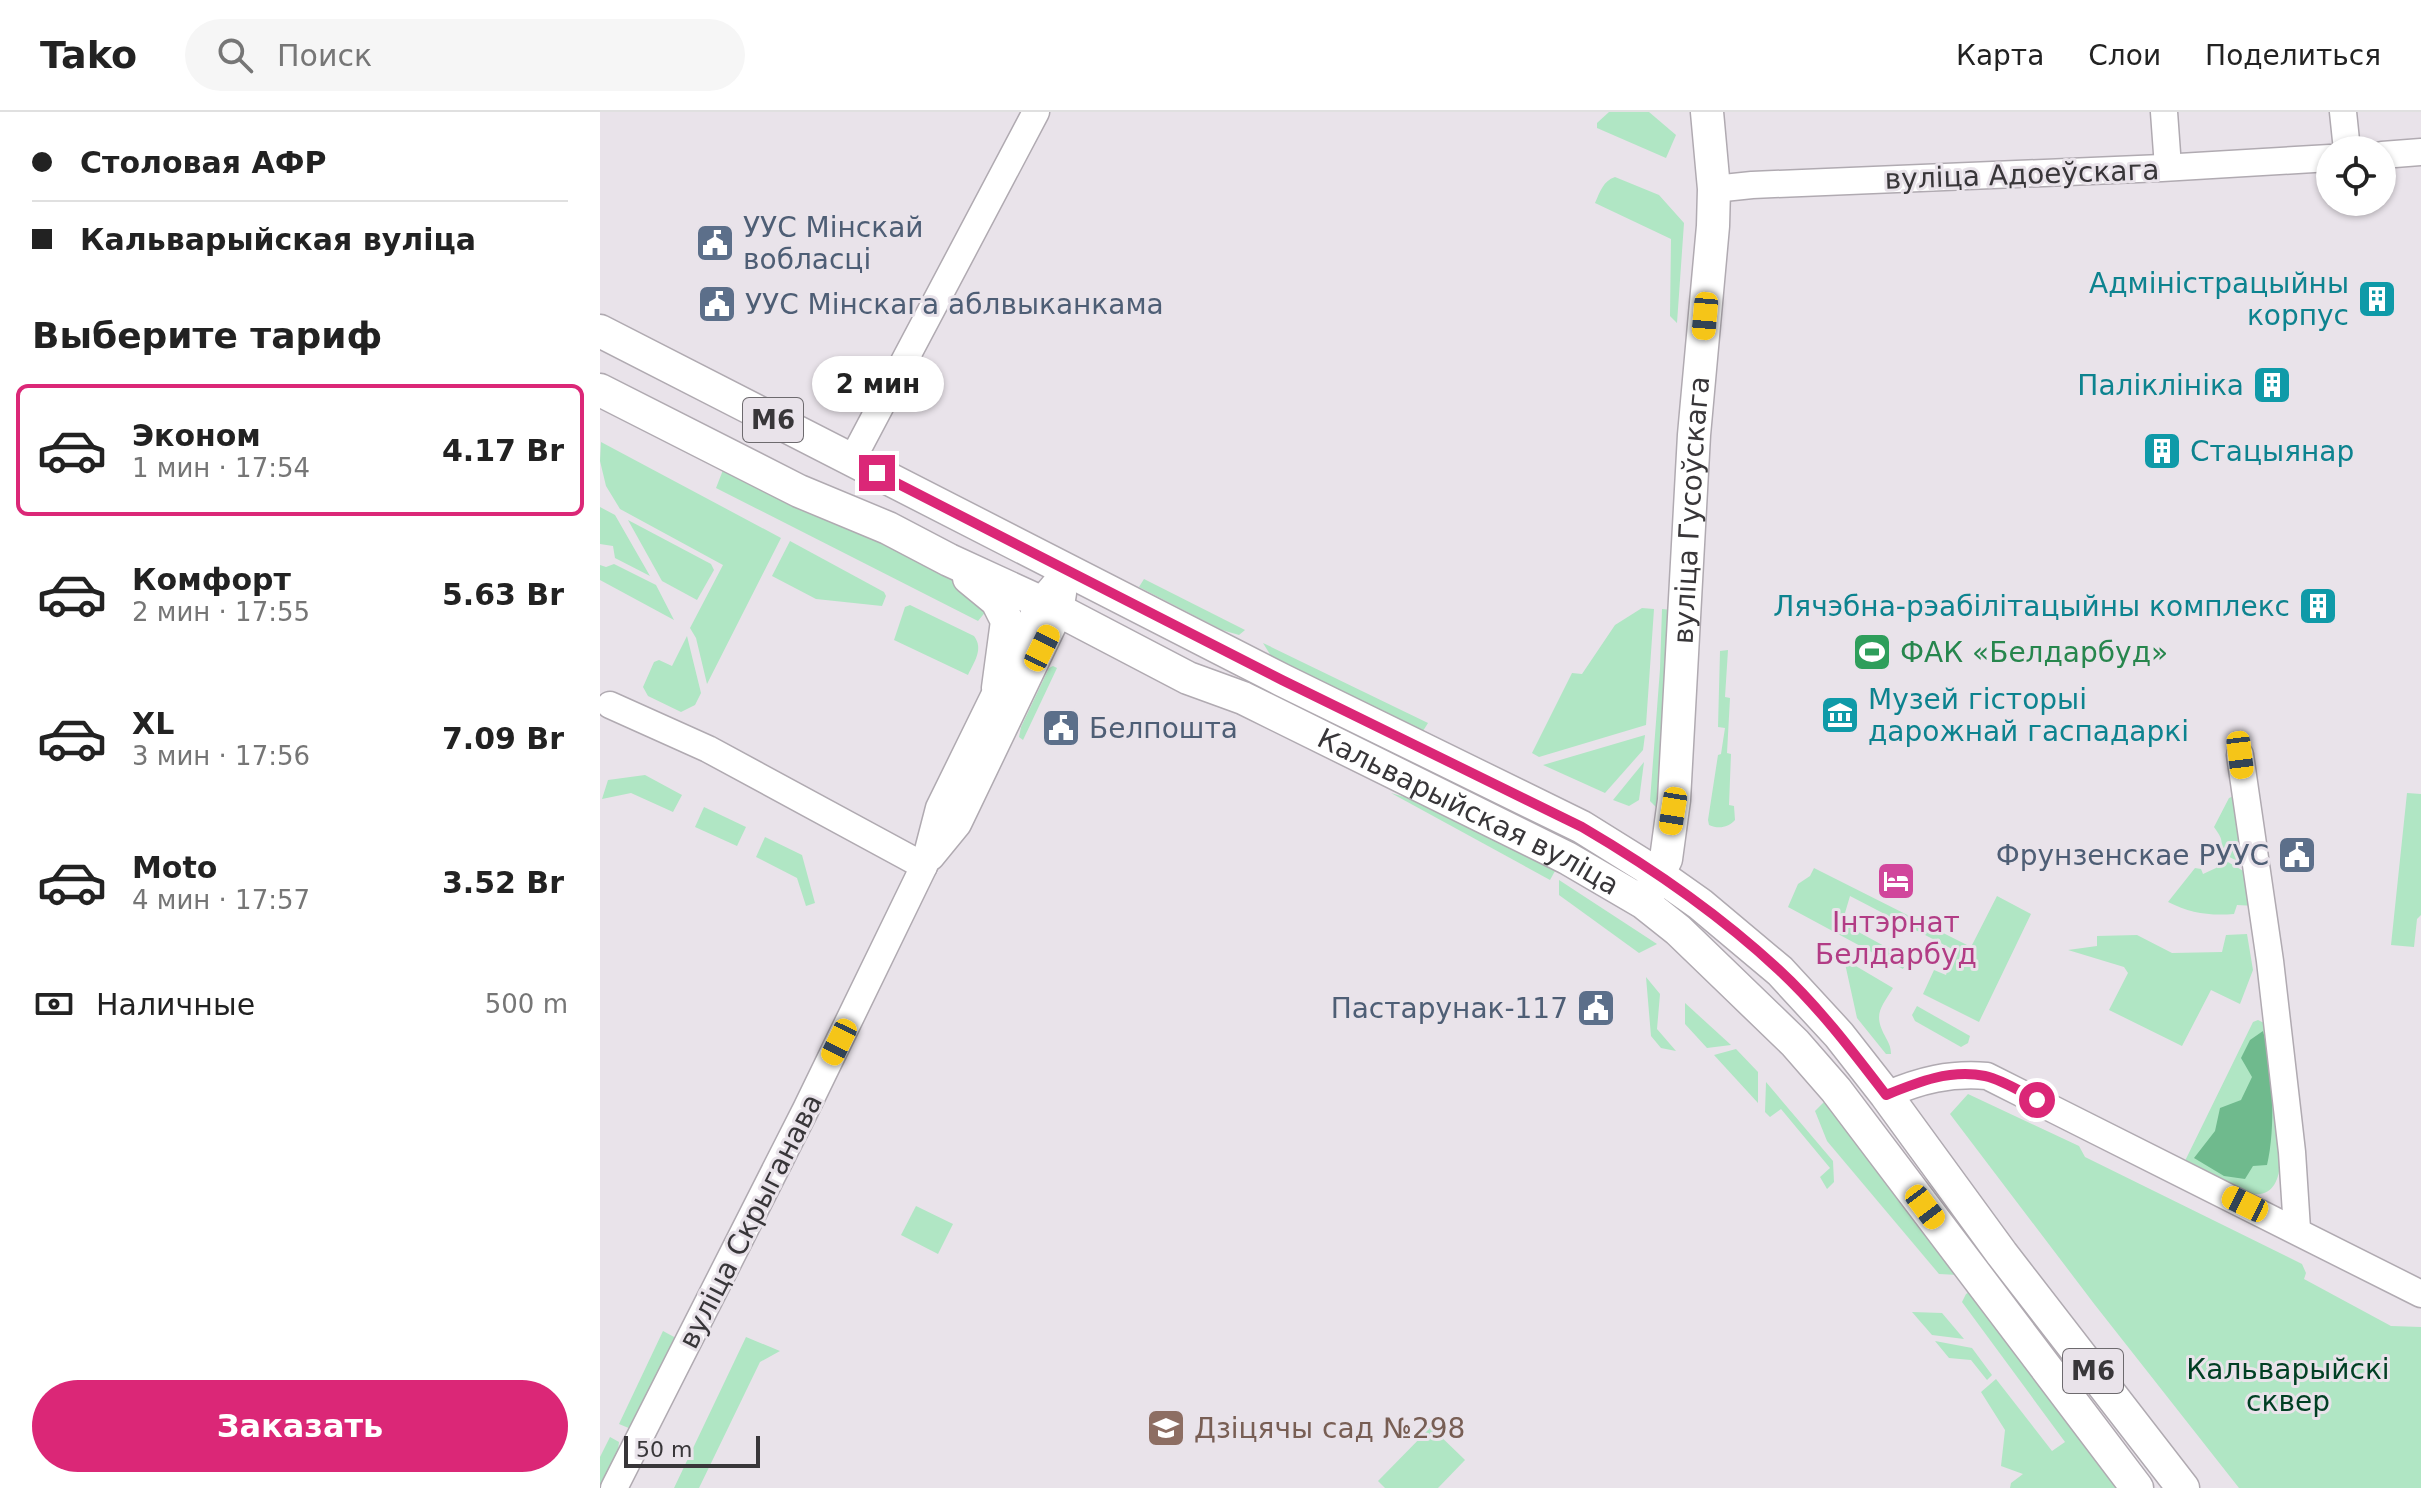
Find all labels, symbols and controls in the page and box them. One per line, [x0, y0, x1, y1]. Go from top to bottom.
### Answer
search box [185, 19, 745, 91]
text: Tako [40, 33, 137, 77]
icon: search [213, 33, 257, 77]
text: Поиск [277, 38, 372, 73]
text: Карта [1956, 39, 2044, 72]
text: Слои [2088, 39, 2161, 72]
text: Поделиться [2205, 39, 2381, 72]
map controls [2316, 136, 2396, 216]
button: locate [2316, 136, 2396, 216]
text: Столовая АФР [80, 145, 327, 180]
street label: вуліца Адоеўскага [1884, 153, 2160, 196]
place label: УУС Мінскай вобласці [743, 211, 923, 276]
text: Кальварыйская вуліца [80, 222, 476, 257]
public building icon: УУС Мінскай вобласці [694, 222, 736, 264]
place label: Адміністрацыйны корпус [2089, 267, 2349, 332]
building icon: Адміністрацыйны корпус [2356, 278, 2398, 320]
public building icon: УУС Мінскага аблвыканкама [696, 283, 738, 325]
place label: УУС Мінскага аблвыканкама [745, 288, 1164, 321]
car [1691, 291, 1719, 341]
text: Выберите тариф [32, 315, 382, 356]
callout: 2 мин [811, 357, 943, 413]
building icon: Паліклініка [2251, 364, 2293, 406]
text: 2 мин [836, 369, 920, 399]
place label: Паліклініка [2077, 369, 2244, 402]
street label: вуліца Гусоўскага [1667, 375, 1716, 645]
road number: М6 [743, 398, 803, 442]
icon: car [36, 414, 108, 486]
text: Эконом [132, 418, 261, 453]
building icon: Стацыянар [2141, 430, 2183, 472]
text: 4.17 Br [442, 433, 564, 468]
place label: Стацыянар [2190, 435, 2354, 468]
text: 1 мин · 17:54 [132, 453, 310, 483]
route end [859, 455, 895, 491]
icon: car [36, 558, 108, 630]
text: Комфорт [132, 562, 291, 597]
text: 5.63 Br [442, 577, 564, 612]
building icon: Лячэбна-рэабілітацыйны комплекс [2297, 585, 2339, 627]
place label: Лячэбна-рэабілітацыйны комплекс [1773, 590, 2290, 623]
text: 2 мин · 17:55 [132, 597, 310, 627]
car [1021, 621, 1063, 675]
sports icon: ФАК «Белдарбуд» [1851, 631, 1893, 673]
place label: ФАК «Белдарбуд» [1900, 636, 2168, 669]
place label: Музей гісторыі дарожнай гаспадаркі [1868, 683, 2189, 748]
museum icon: Музей гісторыі дарожнай гаспадаркі [1819, 694, 1861, 736]
icon: car [36, 702, 108, 774]
text: XL [132, 706, 174, 741]
public building icon: Белпошта [1040, 707, 1082, 749]
place label: Белпошта [1089, 712, 1238, 745]
text: 7.09 Br [442, 721, 564, 756]
street label: Кальварыйская вуліца [1312, 722, 1625, 902]
car [2225, 730, 2255, 780]
text: 3 мин · 17:56 [132, 741, 310, 771]
car [1657, 785, 1689, 837]
public building icon: Фрунзенскае РУУС [2276, 834, 2318, 876]
place label: Фрунзенскае РУУС [1996, 839, 2269, 872]
icon: car [36, 846, 108, 918]
text: Moto [132, 850, 217, 885]
hotel icon: Інтэрнат Белдарбуд [1875, 860, 1917, 902]
text: 3.52 Br [442, 865, 564, 900]
text: 4 мин · 17:57 [132, 885, 310, 915]
place label: Інтэрнат Белдарбуд [1815, 906, 1977, 971]
icon: cash [32, 982, 76, 1026]
text: Наличные [96, 987, 255, 1022]
public building icon: Пастарунак-117 [1575, 987, 1617, 1029]
text: 500 m [485, 989, 568, 1019]
place label: Пастарунак-117 [1331, 992, 1568, 1025]
car [818, 1015, 860, 1069]
route start [2019, 1082, 2055, 1118]
street label: вуліца Скрыганава [672, 1088, 829, 1354]
car [1901, 1181, 1949, 1233]
car [2218, 1183, 2272, 1225]
road number: М6 [2063, 1349, 2123, 1393]
park label: Кальварыйскі сквер [2186, 1353, 2390, 1418]
button: Заказать [32, 1380, 568, 1472]
school or university icon: Дзіцячы сад №298 [1145, 1407, 1187, 1449]
place label: Дзіцячы сад №298 [1194, 1412, 1465, 1445]
scale bar [624, 1432, 760, 1468]
text: 50 m [636, 1437, 692, 1462]

